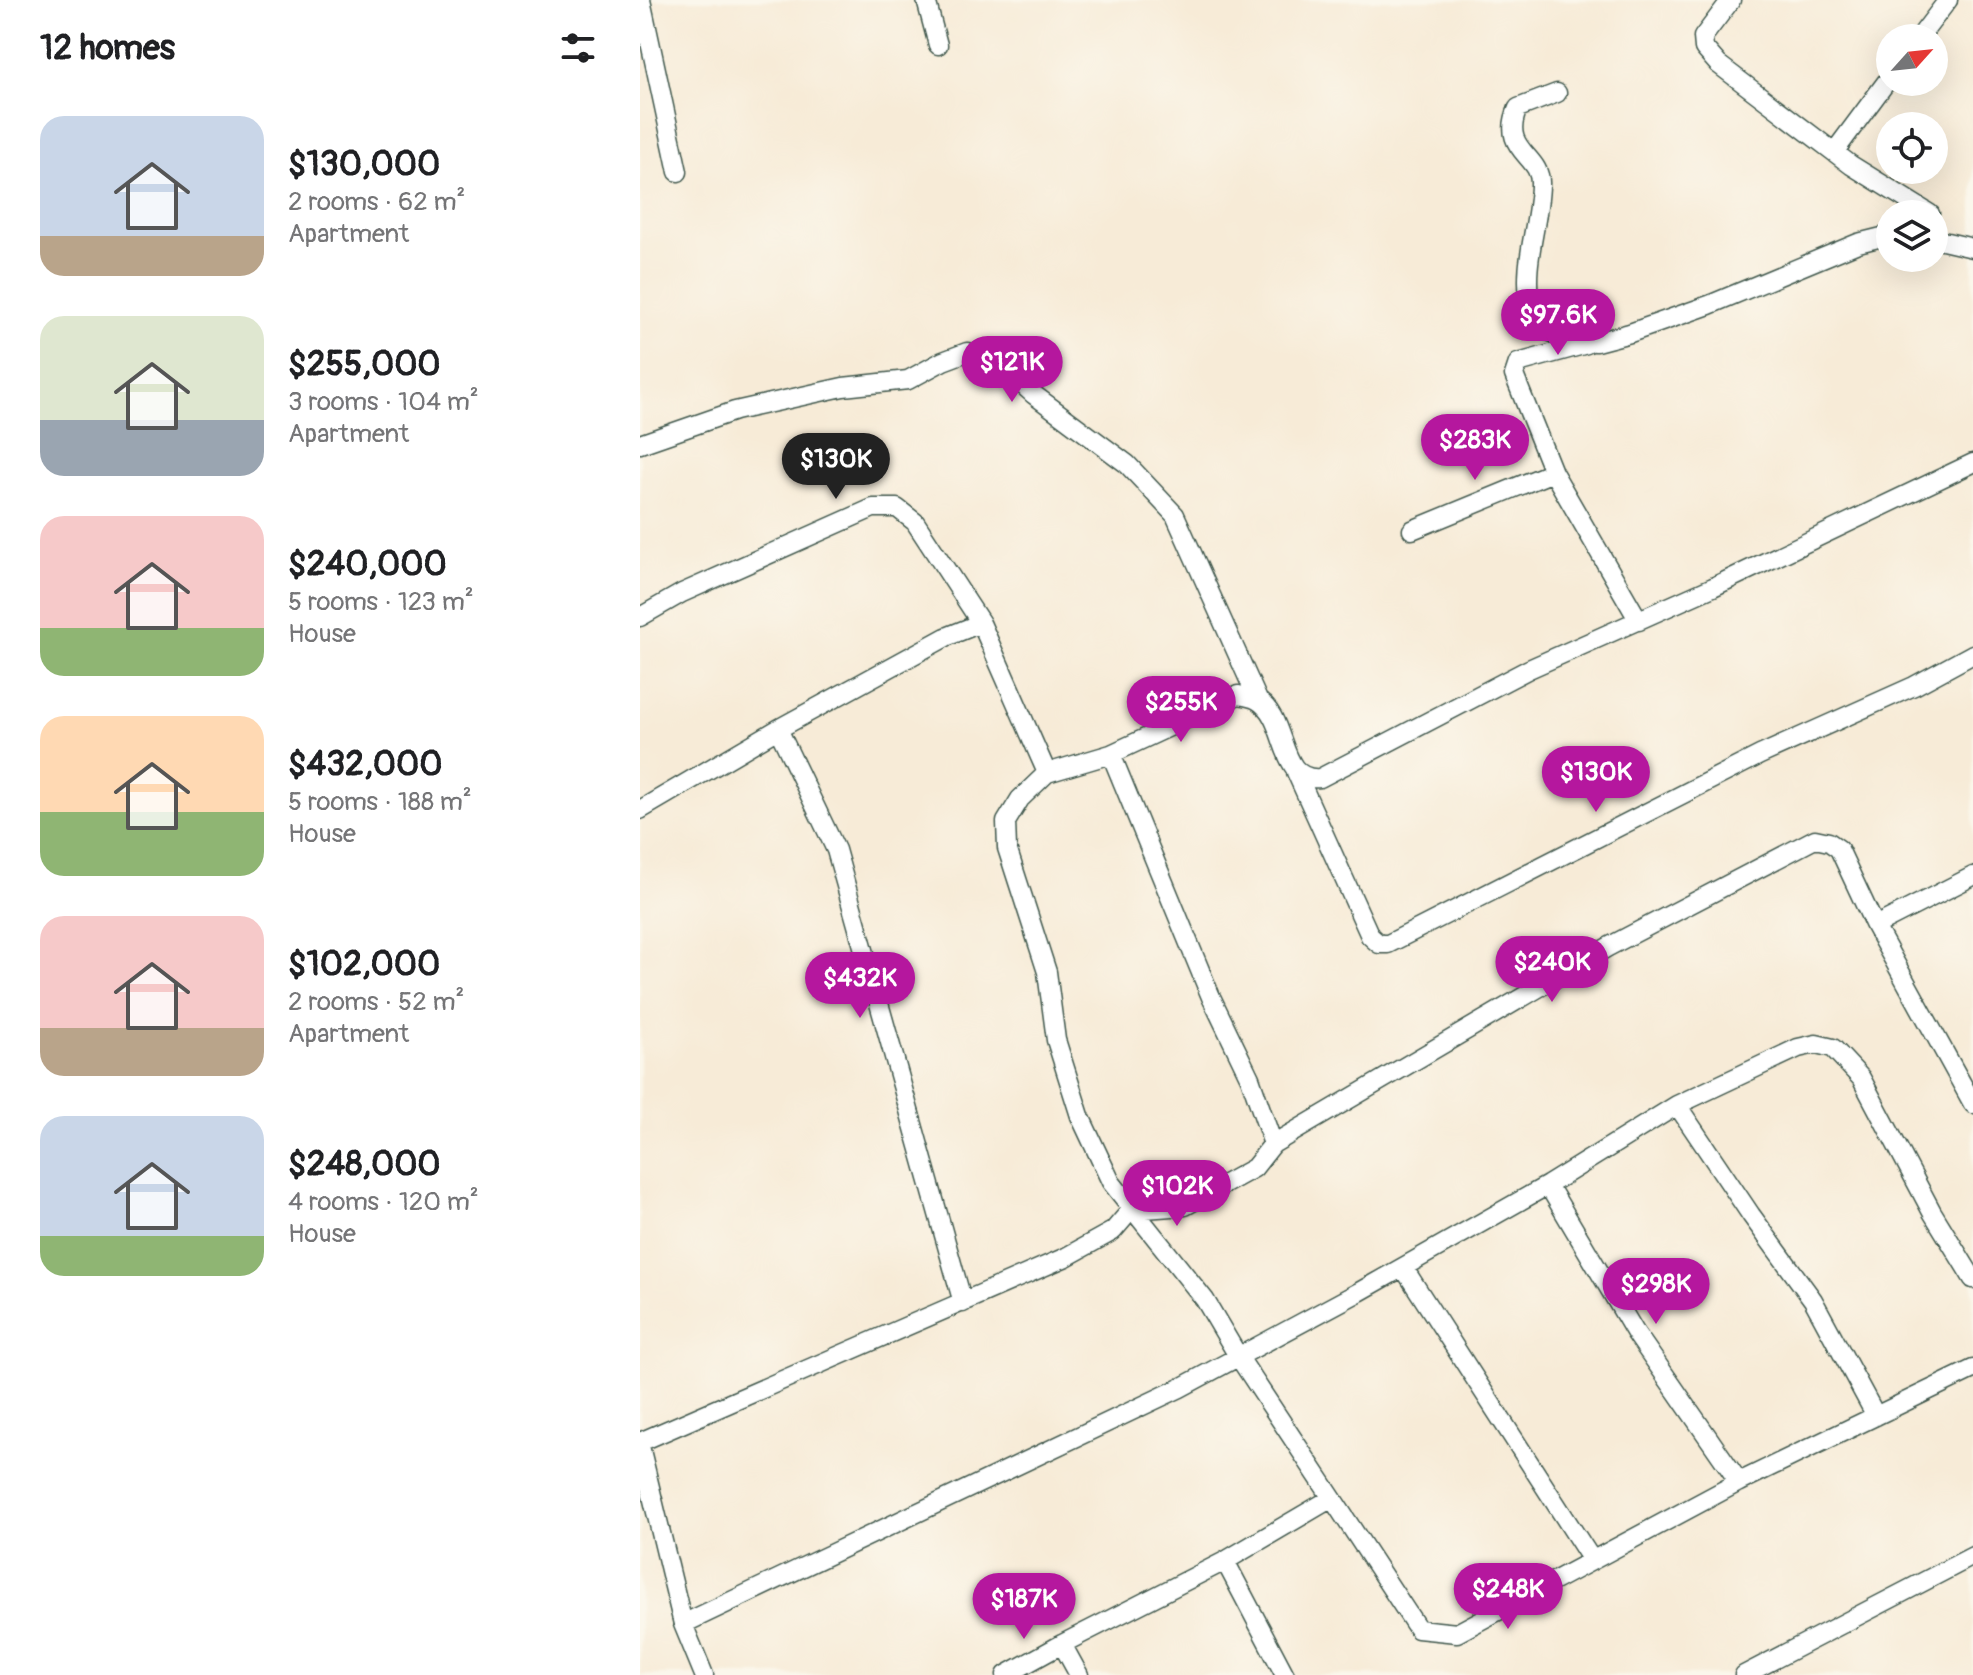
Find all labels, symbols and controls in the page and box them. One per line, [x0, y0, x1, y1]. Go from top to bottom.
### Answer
north arrow [1876, 24, 1948, 96]
map controls [1876, 24, 1948, 272]
icon: filters [556, 26, 600, 70]
text: 12 homes [40, 27, 175, 70]
button: locate [1876, 112, 1948, 184]
text: $130,000 [288, 143, 440, 186]
icon: home [104, 148, 200, 244]
text: 2 rooms · 62 m² [288, 186, 465, 218]
button: layers [1876, 200, 1948, 272]
text: Apartment [288, 218, 409, 250]
pin: $97.6K [1493, 289, 1623, 357]
text: $97.6K [1519, 299, 1597, 331]
pin: $121K [956, 336, 1068, 404]
text: $255,000 [288, 343, 441, 386]
text: $121K [980, 346, 1044, 378]
icon: home [104, 348, 200, 444]
text: 3 rooms · 104 m² [288, 386, 479, 418]
pin: $283K [1419, 414, 1531, 482]
text: Apartment [288, 418, 409, 450]
text: $283K [1439, 424, 1511, 456]
pin: $130K [780, 433, 892, 501]
text: $130K [800, 443, 872, 475]
text: $240,000 [288, 543, 447, 586]
icon: home [104, 548, 200, 644]
text: 5 rooms · 123 m² [288, 586, 474, 618]
text: House [288, 618, 356, 650]
pin: $255K [1125, 676, 1237, 744]
text: $255K [1145, 686, 1217, 718]
text: $432,000 [288, 743, 442, 786]
pin: $130K [1540, 746, 1652, 814]
icon: home [104, 748, 200, 844]
text: $130K [1560, 756, 1632, 788]
text: 5 rooms · 188 m² [288, 786, 472, 818]
text: House [288, 818, 356, 850]
pin: $240K [1496, 936, 1608, 1004]
text: $102,000 [288, 943, 440, 986]
text: $240K [1513, 946, 1591, 978]
icon: home [104, 948, 200, 1044]
pin: $432K [804, 952, 916, 1020]
text: $432K [823, 962, 897, 994]
text: 2 rooms · 52 m² [288, 986, 464, 1018]
text: Apartment [288, 1018, 409, 1050]
text: $248,000 [288, 1143, 441, 1186]
icon: home [104, 1148, 200, 1244]
pin: $102K [1121, 1160, 1233, 1228]
text: $102K [1141, 1170, 1213, 1202]
text: 4 rooms · 120 m² [288, 1186, 479, 1218]
text: House [288, 1218, 356, 1250]
pin: $298K [1600, 1258, 1712, 1326]
text: $298K [1621, 1268, 1691, 1300]
pin: $248K [1452, 1563, 1564, 1631]
pin: $187K [968, 1573, 1080, 1641]
text: $248K [1472, 1573, 1544, 1605]
text: $187K [991, 1583, 1057, 1615]

